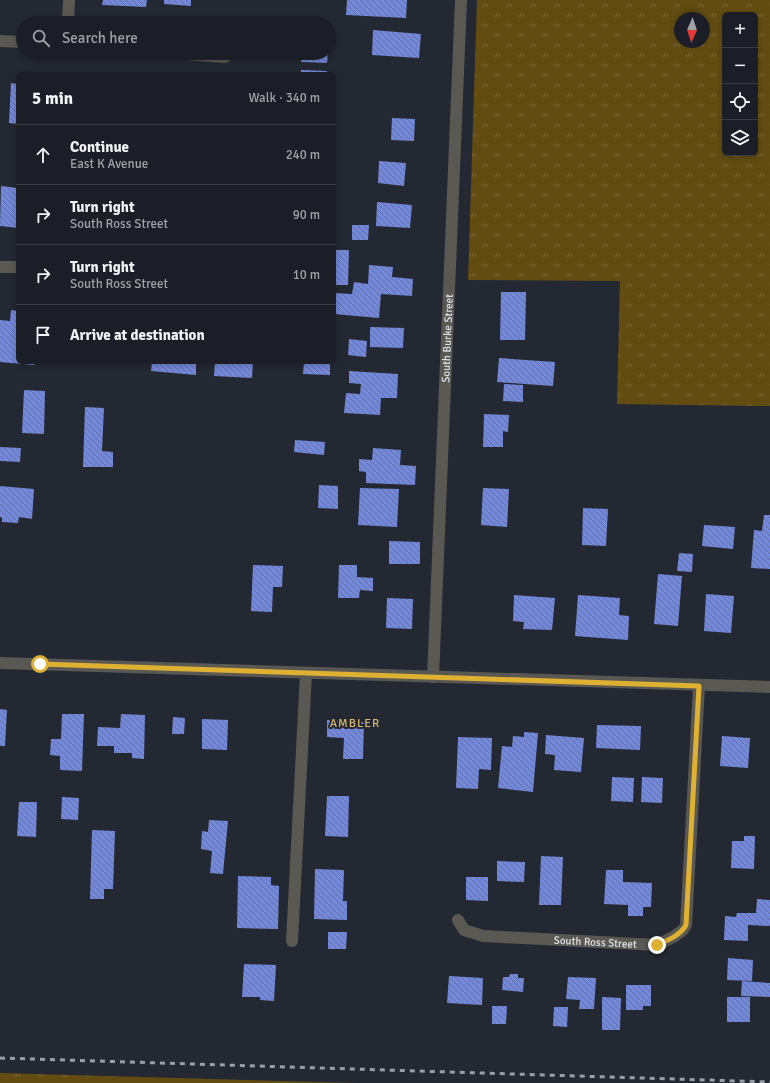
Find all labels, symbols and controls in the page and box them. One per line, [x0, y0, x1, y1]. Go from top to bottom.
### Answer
north arrow [674, 12, 710, 48]
map controls [722, 12, 758, 156]
button: + [722, 12, 758, 48]
search box [16, 16, 336, 60]
icon: search [30, 27, 52, 49]
text: Search here [62, 29, 138, 47]
button: − [722, 48, 758, 84]
button: locate [722, 84, 758, 120]
text: 5 min [32, 88, 73, 109]
text: Walk · 340 m [249, 90, 320, 106]
button: layers [722, 120, 758, 156]
text: Continue [70, 138, 129, 156]
icon: ahead [32, 144, 54, 166]
text: 240 m [286, 147, 320, 163]
text: East K Avenue [70, 156, 148, 172]
text: Turn right [70, 198, 135, 216]
icon: right [32, 204, 54, 226]
text: 90 m [293, 207, 320, 223]
text: South Ross Street [70, 216, 168, 232]
text: Turn right [70, 258, 135, 276]
icon: right [32, 264, 54, 286]
text: 10 m [293, 267, 320, 283]
text: South Ross Street [70, 276, 168, 292]
street label: South Burke Street [439, 293, 456, 383]
icon: arrive [32, 324, 54, 346]
text: Arrive at destination [70, 326, 205, 344]
route start [31, 655, 49, 673]
district label: AMBLER [330, 716, 380, 731]
street label: South Ross Street [553, 934, 637, 951]
route end [648, 936, 666, 954]

